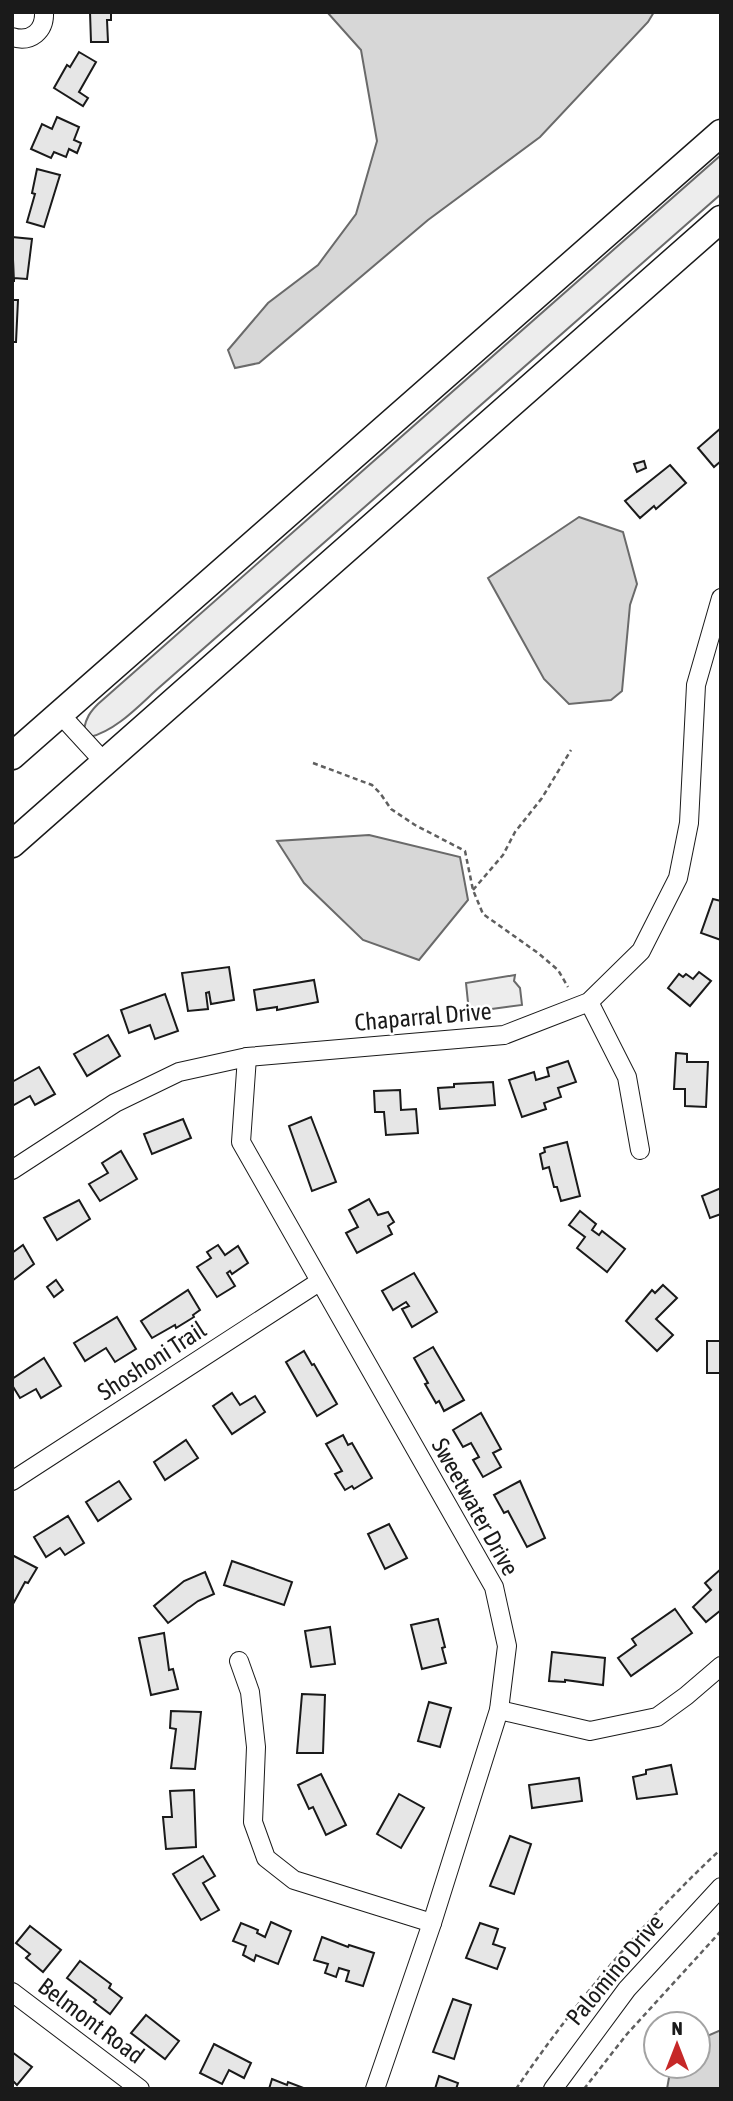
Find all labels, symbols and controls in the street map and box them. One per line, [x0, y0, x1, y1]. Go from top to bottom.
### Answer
street label: Chaparral Drive [353, 997, 492, 1036]
street label: Shoshoni Trail [93, 1315, 211, 1406]
street label: Sweetwater Drive [427, 1434, 524, 1580]
street label: Palomino Drive [561, 1909, 668, 2030]
street label: Belmont Road [33, 1972, 149, 2069]
north arrow [642, 2010, 712, 2080]
text: N [671, 2017, 683, 2039]

